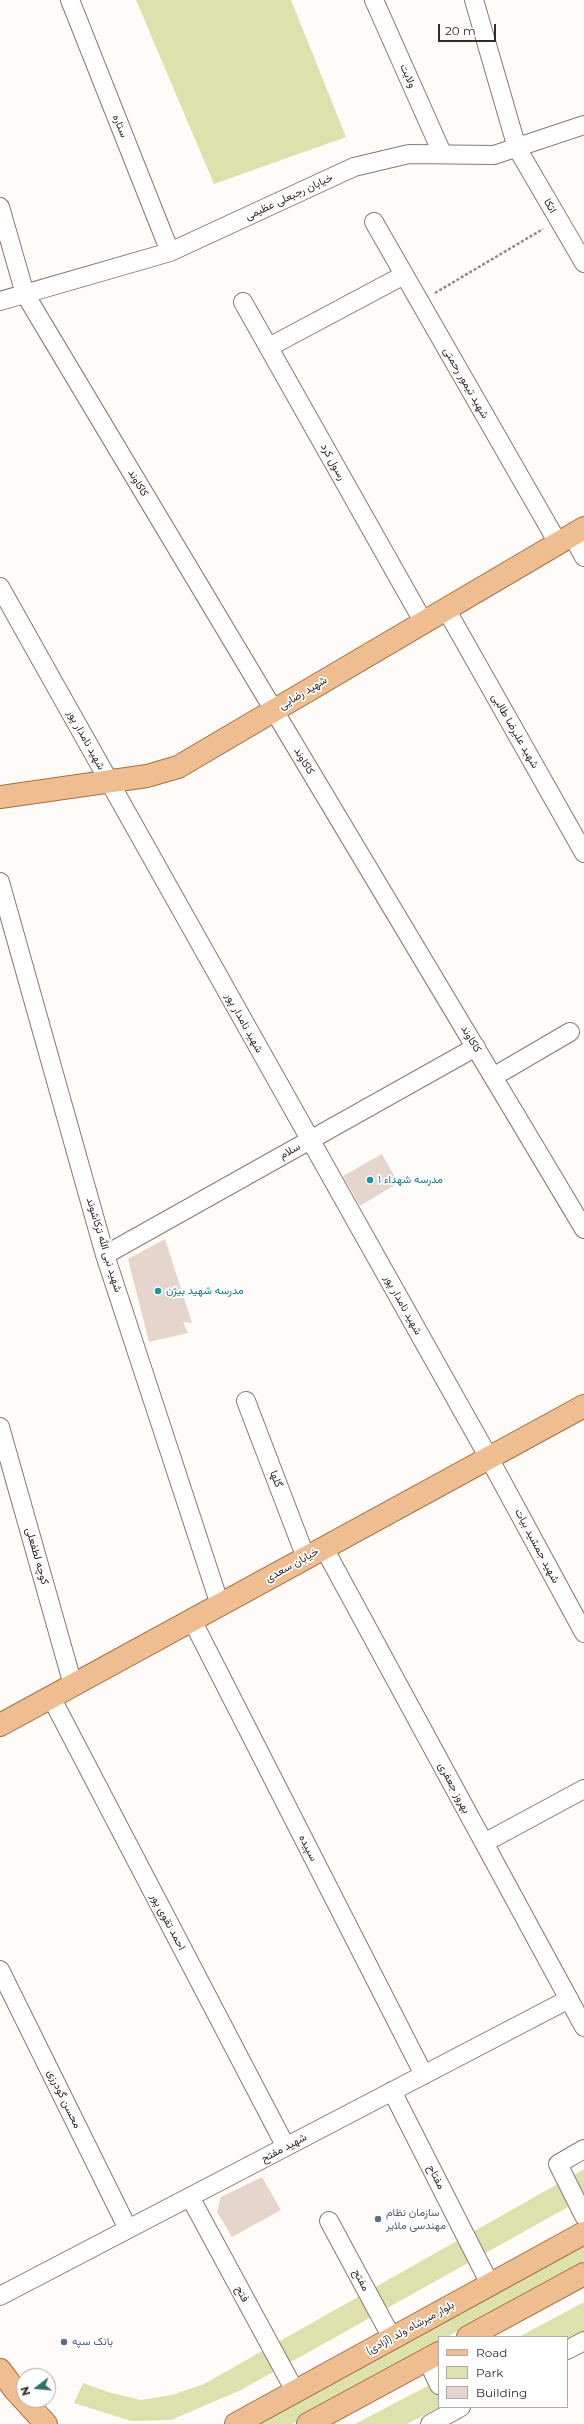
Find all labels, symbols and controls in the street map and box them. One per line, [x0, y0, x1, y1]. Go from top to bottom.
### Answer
scale bar [440, 16, 498, 42]
text: 20 m [445, 23, 476, 38]
street label: ولایت [397, 62, 419, 90]
street label: ستاره [109, 112, 131, 140]
street label: خیابان رجبعلی عظیمی [243, 171, 335, 223]
street label: اتکا [541, 196, 559, 216]
street label: شهید تیمور رحمتی [440, 345, 492, 421]
street label: رسول کرد [318, 441, 348, 483]
street label: کاکاوند [125, 467, 151, 499]
street label: شهید رضایی [276, 673, 330, 713]
street label: شهید علیرضا طالبی [488, 691, 542, 771]
street label: شهید نامدار پور [64, 708, 108, 772]
street label: کاکاوند [291, 745, 317, 777]
street label: شهید نامدار پور [222, 991, 266, 1055]
street label: کاکاوند [458, 1023, 484, 1055]
street label: سلام [277, 1140, 303, 1162]
place label: مدرسه شهداء ۱ [378, 1173, 443, 1187]
marker: مدرسه شهداء ۱ [365, 1175, 375, 1185]
street label: شهید نبی الله ترکاشوند [83, 1196, 125, 1294]
street label: شهید نامدار پور [381, 1273, 425, 1337]
place label: مدرسه شهید بیژن [166, 1284, 244, 1298]
marker: مدرسه شهید بیژن [153, 1286, 163, 1296]
street label: گلها [267, 1469, 285, 1489]
street label: شهید جمشید بیات [512, 1507, 562, 1585]
street label: کوچه لطفعلی [23, 1526, 51, 1586]
street label: خیابان سعدی [263, 1545, 321, 1585]
street label: بهروز جعفری [435, 1760, 473, 1816]
street label: سپیده [296, 1833, 320, 1863]
street label: احمد تقوی پور [148, 1891, 188, 1953]
street label: محسن گودرزی [44, 2068, 84, 2130]
street label: شهید مفتح [259, 2131, 309, 2165]
street label: مفتاح [424, 2163, 448, 2191]
place label: سازمان نظام مهندسی ملایر [386, 2206, 446, 2232]
marker: سازمان نظام مهندسی ملایر [373, 2214, 383, 2224]
street label: مفتح [350, 2267, 372, 2293]
street label: فتح [232, 2284, 252, 2304]
street label: بلوار میرشاه ولد (آزادی) [363, 2298, 457, 2358]
place label: بانک سپه [72, 2335, 113, 2349]
legend [438, 2336, 568, 2408]
marker: بانک سپه [59, 2337, 69, 2347]
text: Road [476, 2345, 507, 2360]
text: Park [476, 2365, 503, 2380]
north arrow [16, 2368, 56, 2408]
text: N [17, 2385, 33, 2397]
text: Building [476, 2385, 527, 2400]

